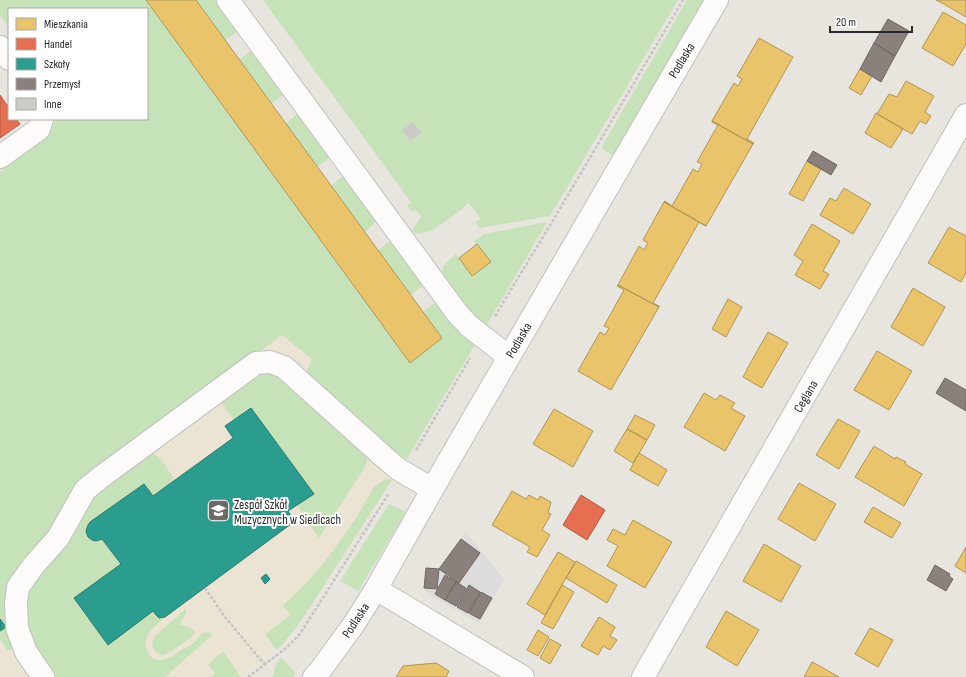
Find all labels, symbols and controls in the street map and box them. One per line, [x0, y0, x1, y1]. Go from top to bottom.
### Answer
legend [8, 8, 148, 120]
scale bar [830, 8, 912, 34]
text: 20 m [836, 15, 856, 30]
text: Mieszkania [44, 17, 88, 32]
text: Handel [44, 37, 72, 52]
street label: Podlaska [665, 40, 699, 81]
text: Szkoły [44, 57, 70, 72]
text: Przemysł [44, 77, 81, 92]
text: Inne [44, 97, 62, 112]
street label: Podlaska [502, 320, 535, 361]
street label: Ceglana [790, 378, 821, 415]
place label: Zespół Szkół Muzycznych w Siedlcach [234, 497, 341, 528]
school or university icon: Zespół Szkół Muzycznych w Siedlcach [206, 498, 232, 524]
street label: Podlaska [339, 600, 373, 641]

